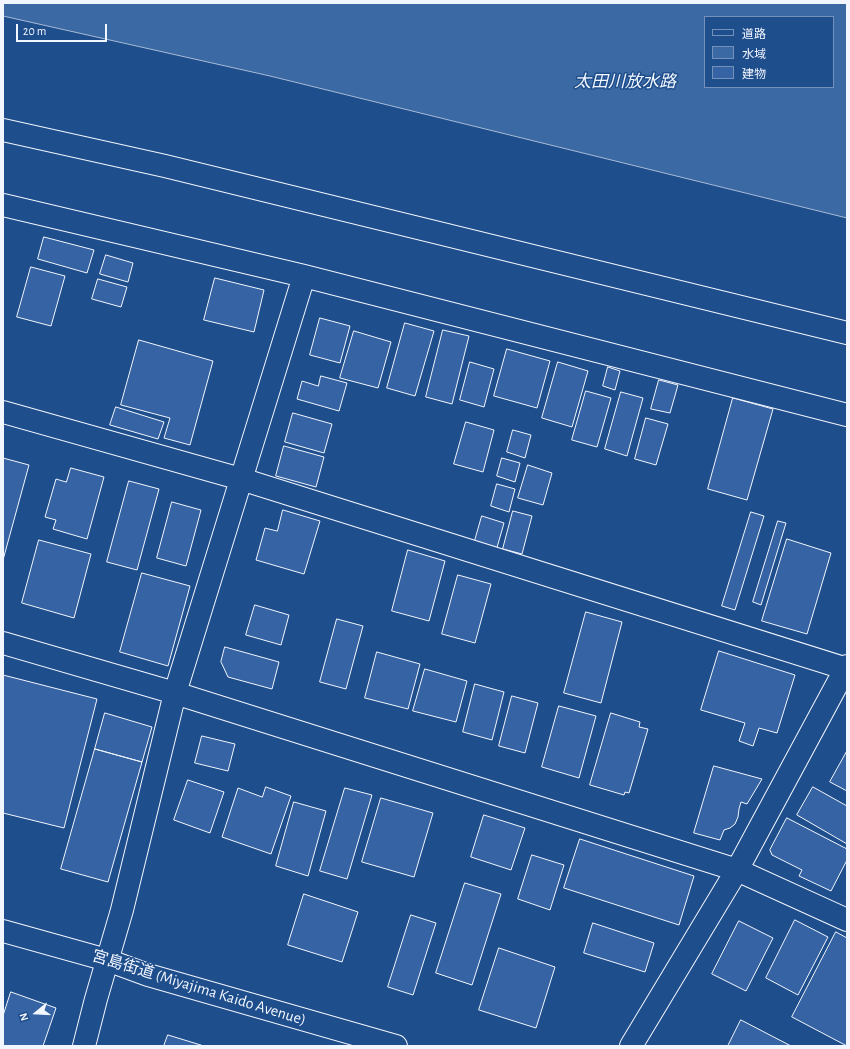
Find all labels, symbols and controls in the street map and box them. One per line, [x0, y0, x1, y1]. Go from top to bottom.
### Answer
scale bar [18, 16, 109, 42]
legend [704, 16, 834, 88]
text: 20 m [23, 25, 46, 37]
text: 道路 [742, 28, 766, 40]
text: 水域 [742, 48, 766, 60]
text: 建物 [742, 68, 766, 80]
water label: 太田川放水路 [574, 72, 676, 92]
street label: 宮島街道 (Miyajima Kaido Avenue) [90, 946, 308, 1030]
north arrow [16, 993, 56, 1033]
text: N [18, 1012, 31, 1022]

